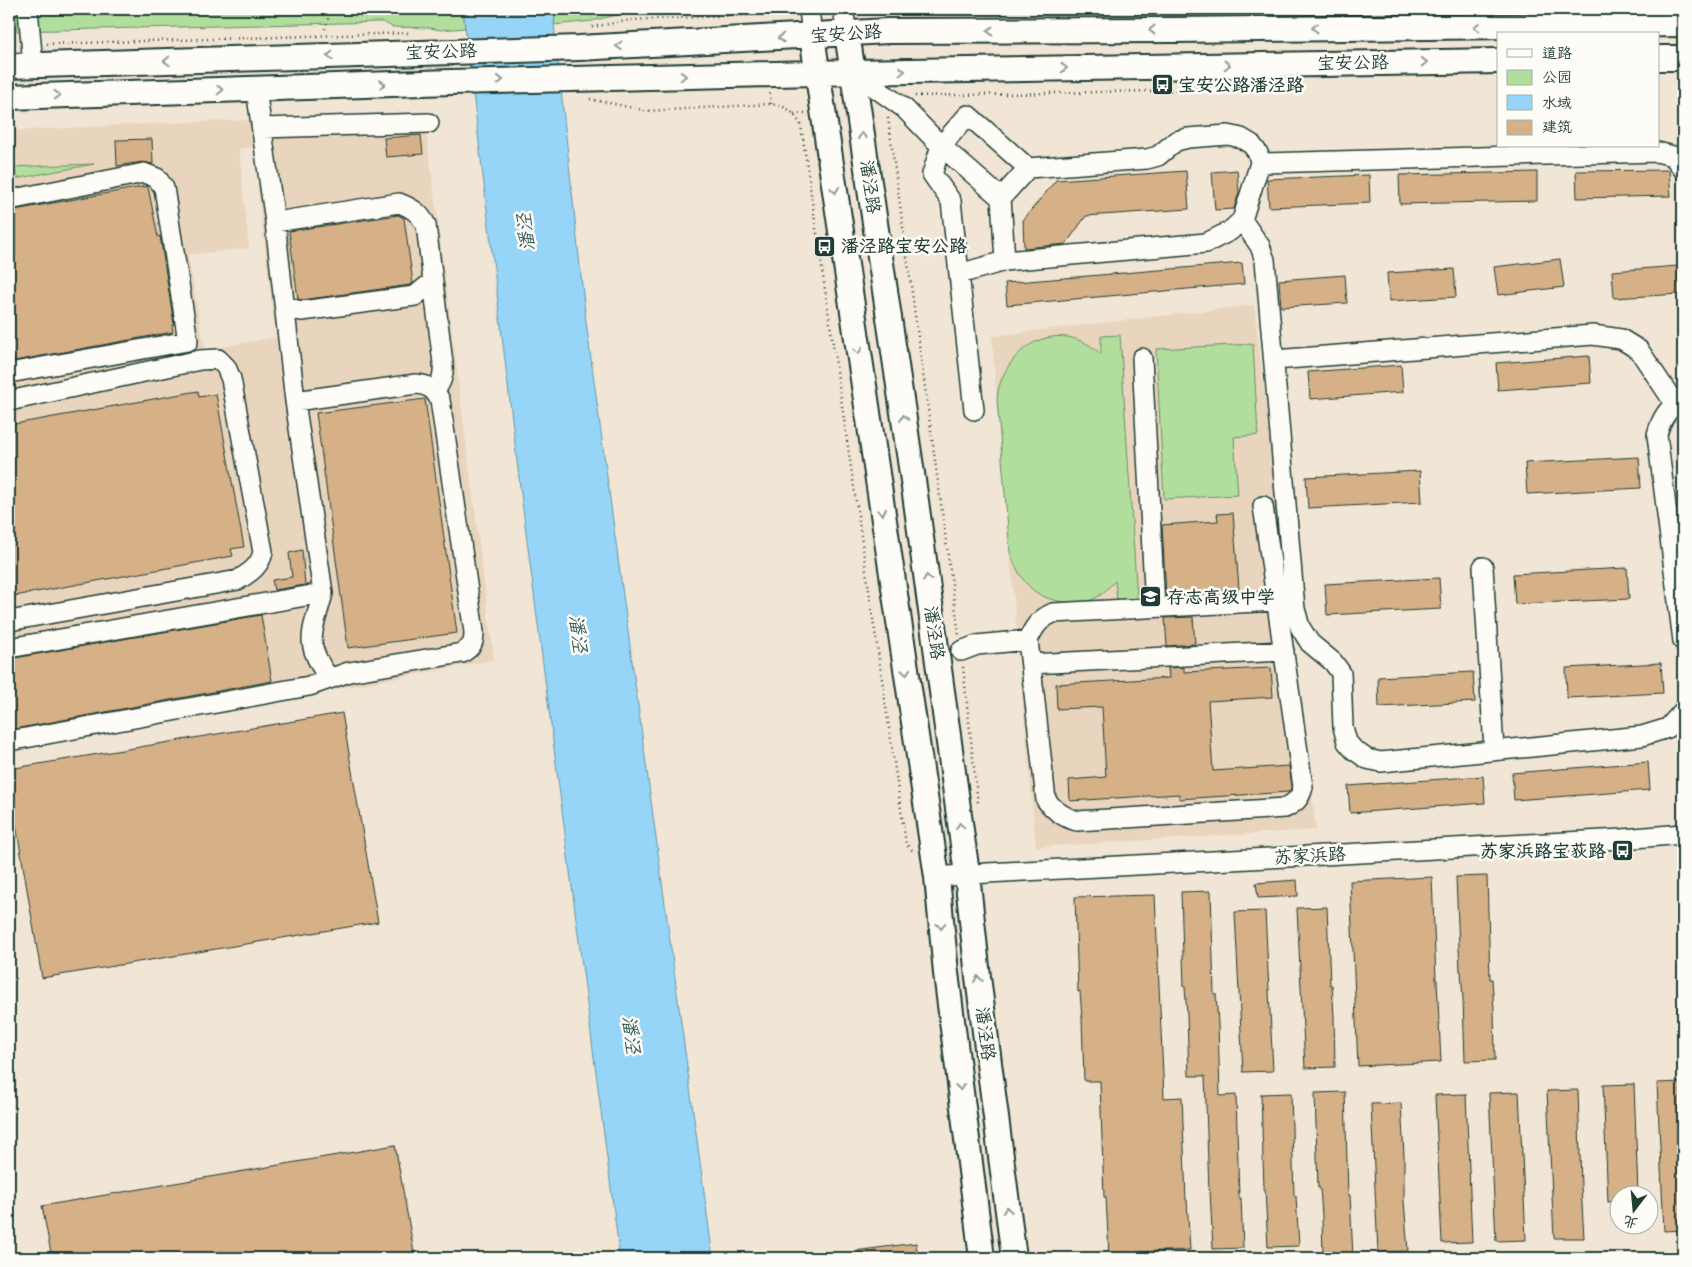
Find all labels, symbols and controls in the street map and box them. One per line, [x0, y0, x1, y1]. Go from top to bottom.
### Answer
street label: 宝安公路 [809, 20, 883, 48]
one-way arrow [1473, 21, 1481, 32]
one-way arrow [1310, 23, 1318, 33]
one-way arrow [1148, 25, 1156, 35]
one-way arrow [985, 26, 993, 36]
legend [1497, 32, 1660, 148]
one-way arrow [777, 33, 785, 44]
street label: 宝安公路 [405, 39, 477, 65]
one-way arrow [614, 41, 622, 51]
text: 道路 [1542, 44, 1572, 63]
one-way arrow [325, 50, 333, 61]
street label: 宝安公路 [1317, 51, 1389, 75]
one-way arrow [163, 56, 171, 66]
one-way arrow [1421, 57, 1429, 67]
one-way arrow [1224, 60, 1231, 70]
one-way arrow [1061, 63, 1069, 73]
one-way arrow [898, 66, 906, 76]
text: 公园 [1542, 68, 1572, 87]
one-way arrow [680, 71, 688, 81]
bus stop icon: 宝安公路潘泾路 [1150, 73, 1174, 97]
place label: 宝安公路潘泾路 [1178, 74, 1304, 97]
one-way arrow [496, 75, 504, 86]
one-way arrow [379, 79, 387, 90]
one-way arrow [216, 85, 224, 95]
one-way arrow [54, 90, 62, 101]
text: 水域 [1542, 94, 1572, 113]
text: 建筑 [1542, 118, 1572, 137]
one-way arrow [858, 131, 868, 140]
street label: 潘泾路 [855, 159, 885, 215]
one-way arrow [829, 186, 839, 194]
water label: 潘泾 [512, 211, 540, 252]
bus stop icon: 潘泾路宝安公路 [813, 234, 837, 258]
place label: 潘泾路宝安公路 [841, 235, 967, 258]
one-way arrow [852, 347, 863, 355]
one-way arrow [899, 413, 909, 422]
one-way arrow [877, 507, 887, 516]
one-way arrow [922, 574, 932, 583]
school or university icon: 存志高级中学 [1139, 585, 1163, 609]
place label: 存志高级中学 [1167, 586, 1275, 609]
street label: 潘泾路 [919, 605, 949, 661]
water label: 潘泾 [564, 614, 592, 655]
one-way arrow [901, 668, 911, 677]
one-way arrow [956, 822, 966, 830]
bus stop icon: 苏家浜路宝荻路 [1610, 839, 1634, 863]
place label: 苏家浜路宝荻路 [1480, 840, 1606, 863]
street label: 苏家浜路 [1273, 843, 1347, 869]
one-way arrow [936, 922, 947, 930]
one-way arrow [973, 975, 984, 983]
street label: 潘泾路 [970, 1006, 1000, 1062]
water label: 潘泾 [617, 1015, 645, 1056]
one-way arrow [954, 1083, 965, 1091]
north arrow [1610, 1184, 1660, 1234]
one-way arrow [1003, 1206, 1013, 1214]
text: 北 [1621, 1212, 1640, 1232]

